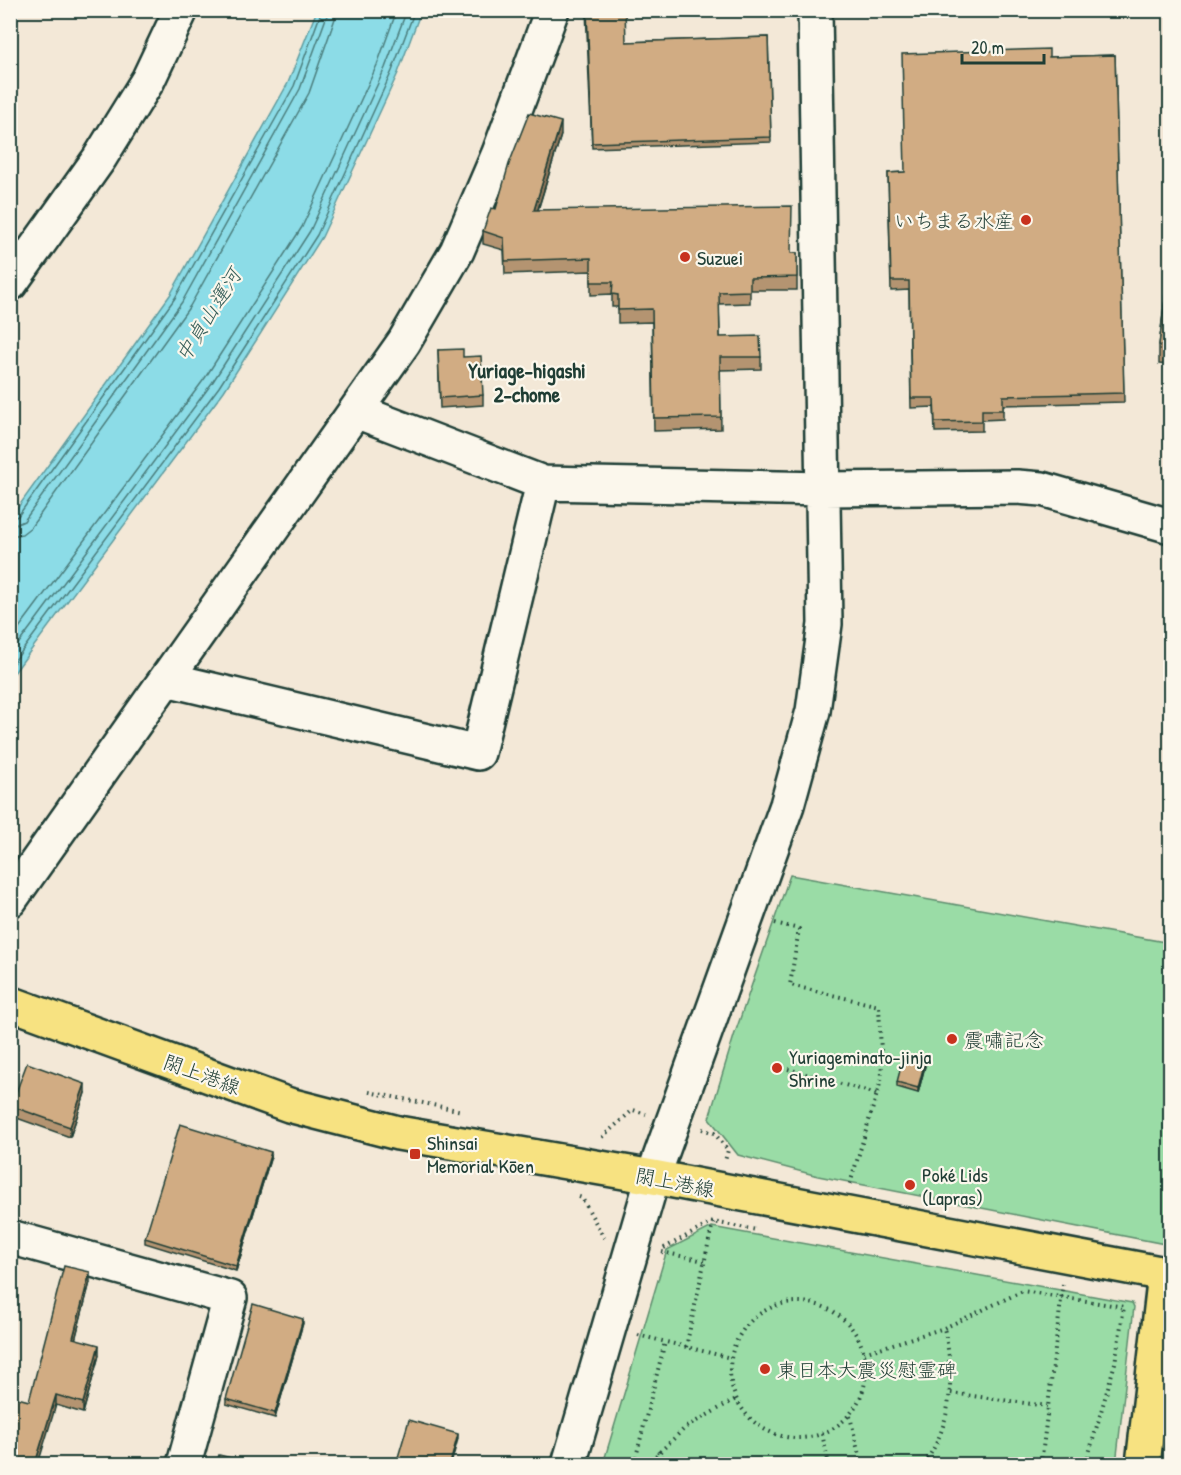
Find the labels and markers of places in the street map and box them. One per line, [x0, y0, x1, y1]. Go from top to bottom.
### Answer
place label: いちまる水産 [894, 207, 1014, 234]
marker: いちまる水産 [1019, 213, 1033, 227]
place label: Suzuei [697, 244, 743, 271]
marker: Suzuei [678, 250, 692, 264]
place label: 震嘯記念 [964, 1026, 1044, 1053]
marker: 震嘯記念 [945, 1032, 959, 1046]
place label: Yuriageminato-jinja Shrine [789, 1043, 932, 1093]
marker: Yuriageminato-jinja Shrine [770, 1061, 784, 1075]
place label: Shinsai Memorial Kōen [427, 1129, 534, 1179]
marker: Shinsai Memorial Kōen [408, 1147, 422, 1161]
place label: Poké Lids (Lapras) [922, 1161, 988, 1211]
marker: Poké Lids (Lapras) [903, 1178, 917, 1192]
place label: 東日本大震災慰霊碑 [777, 1356, 957, 1383]
marker: 東日本大震災慰霊碑 [758, 1362, 772, 1376]

